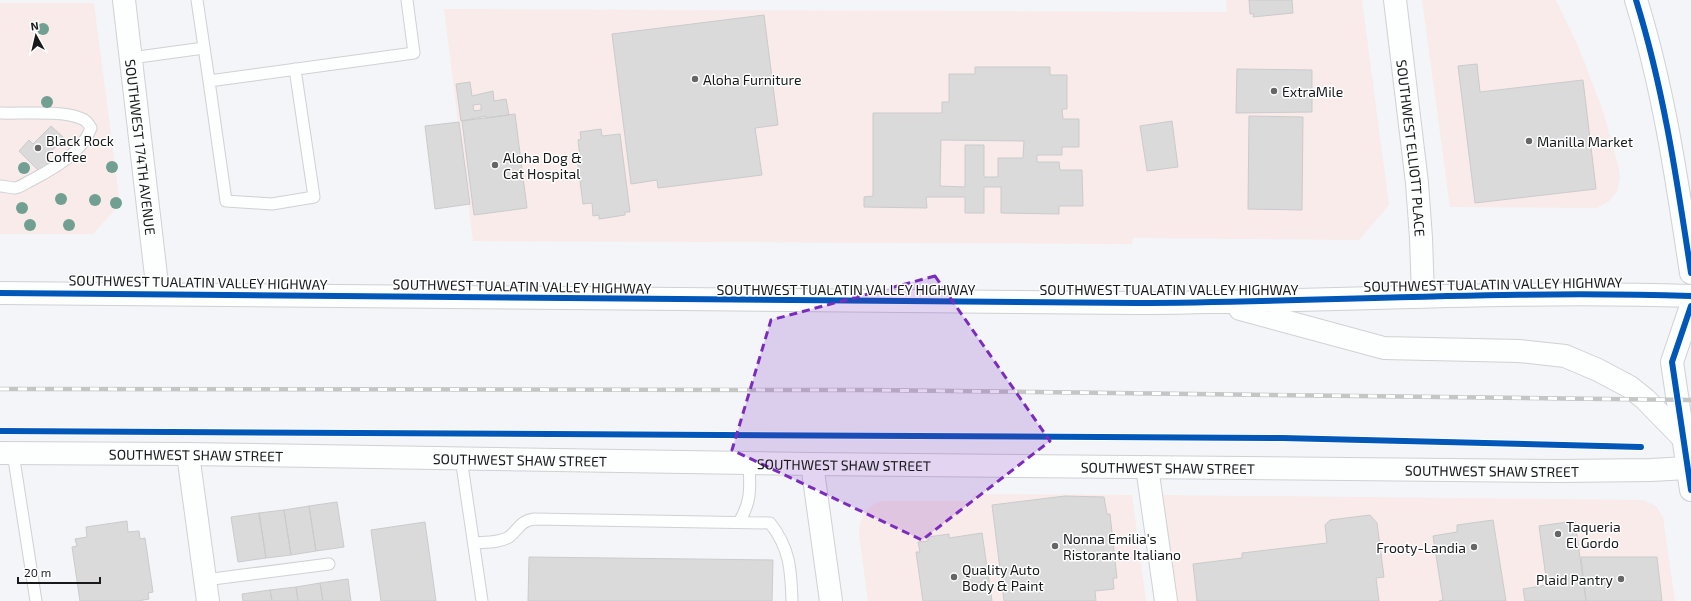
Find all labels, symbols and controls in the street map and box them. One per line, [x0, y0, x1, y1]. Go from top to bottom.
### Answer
north arrow [16, 16, 56, 56]
text: N [30, 19, 39, 33]
street label: SOUTHWEST 174TH AVENUE [122, 58, 160, 236]
street label: SOUTHWEST ELLIOTT PLACE [1394, 59, 1429, 237]
place label: Aloha Furniture [703, 71, 802, 88]
marker: Aloha Furniture [690, 74, 700, 84]
place label: ExtraMile [1282, 83, 1343, 100]
marker: ExtraMile [1269, 86, 1279, 96]
place label: Black Rock Coffee [46, 132, 114, 165]
place label: Manilla Market [1537, 133, 1633, 150]
marker: Manilla Market [1524, 136, 1534, 146]
marker: Black Rock Coffee [33, 143, 43, 153]
place label: Aloha Dog & Cat Hospital [503, 149, 582, 182]
marker: Aloha Dog & Cat Hospital [490, 160, 500, 170]
street label: SOUTHWEST TUALATIN VALLEY HIGHWAY [68, 271, 328, 293]
street label: SOUTHWEST TUALATIN VALLEY HIGHWAY [1363, 273, 1623, 295]
street label: SOUTHWEST TUALATIN VALLEY HIGHWAY [392, 275, 652, 297]
street label: SOUTHWEST TUALATIN VALLEY HIGHWAY [717, 281, 976, 298]
street label: SOUTHWEST TUALATIN VALLEY HIGHWAY [1040, 281, 1299, 298]
street label: SOUTHWEST SHAW STREET [109, 445, 283, 464]
street label: SOUTHWEST SHAW STREET [433, 449, 607, 469]
street label: SOUTHWEST SHAW STREET [757, 455, 931, 474]
street label: SOUTHWEST SHAW STREET [1081, 458, 1255, 477]
street label: SOUTHWEST SHAW STREET [1405, 461, 1579, 480]
place label: Taqueria El Gordo [1566, 518, 1621, 551]
marker: Taqueria El Gordo [1553, 529, 1563, 539]
place label: Nonna Emilia's Ristorante Italiano [1063, 530, 1181, 563]
place label: Frooty-Landia [1376, 539, 1466, 556]
marker: Nonna Emilia's Ristorante Italiano [1050, 541, 1060, 551]
marker: Frooty-Landia [1469, 542, 1479, 552]
scale bar [18, 559, 100, 585]
place label: Quality Auto Body & Paint [962, 561, 1044, 594]
text: 20 m [24, 565, 51, 579]
place label: Plaid Pantry [1536, 571, 1614, 588]
marker: Quality Auto Body & Paint [949, 572, 959, 582]
marker: Plaid Pantry [1616, 574, 1626, 584]

